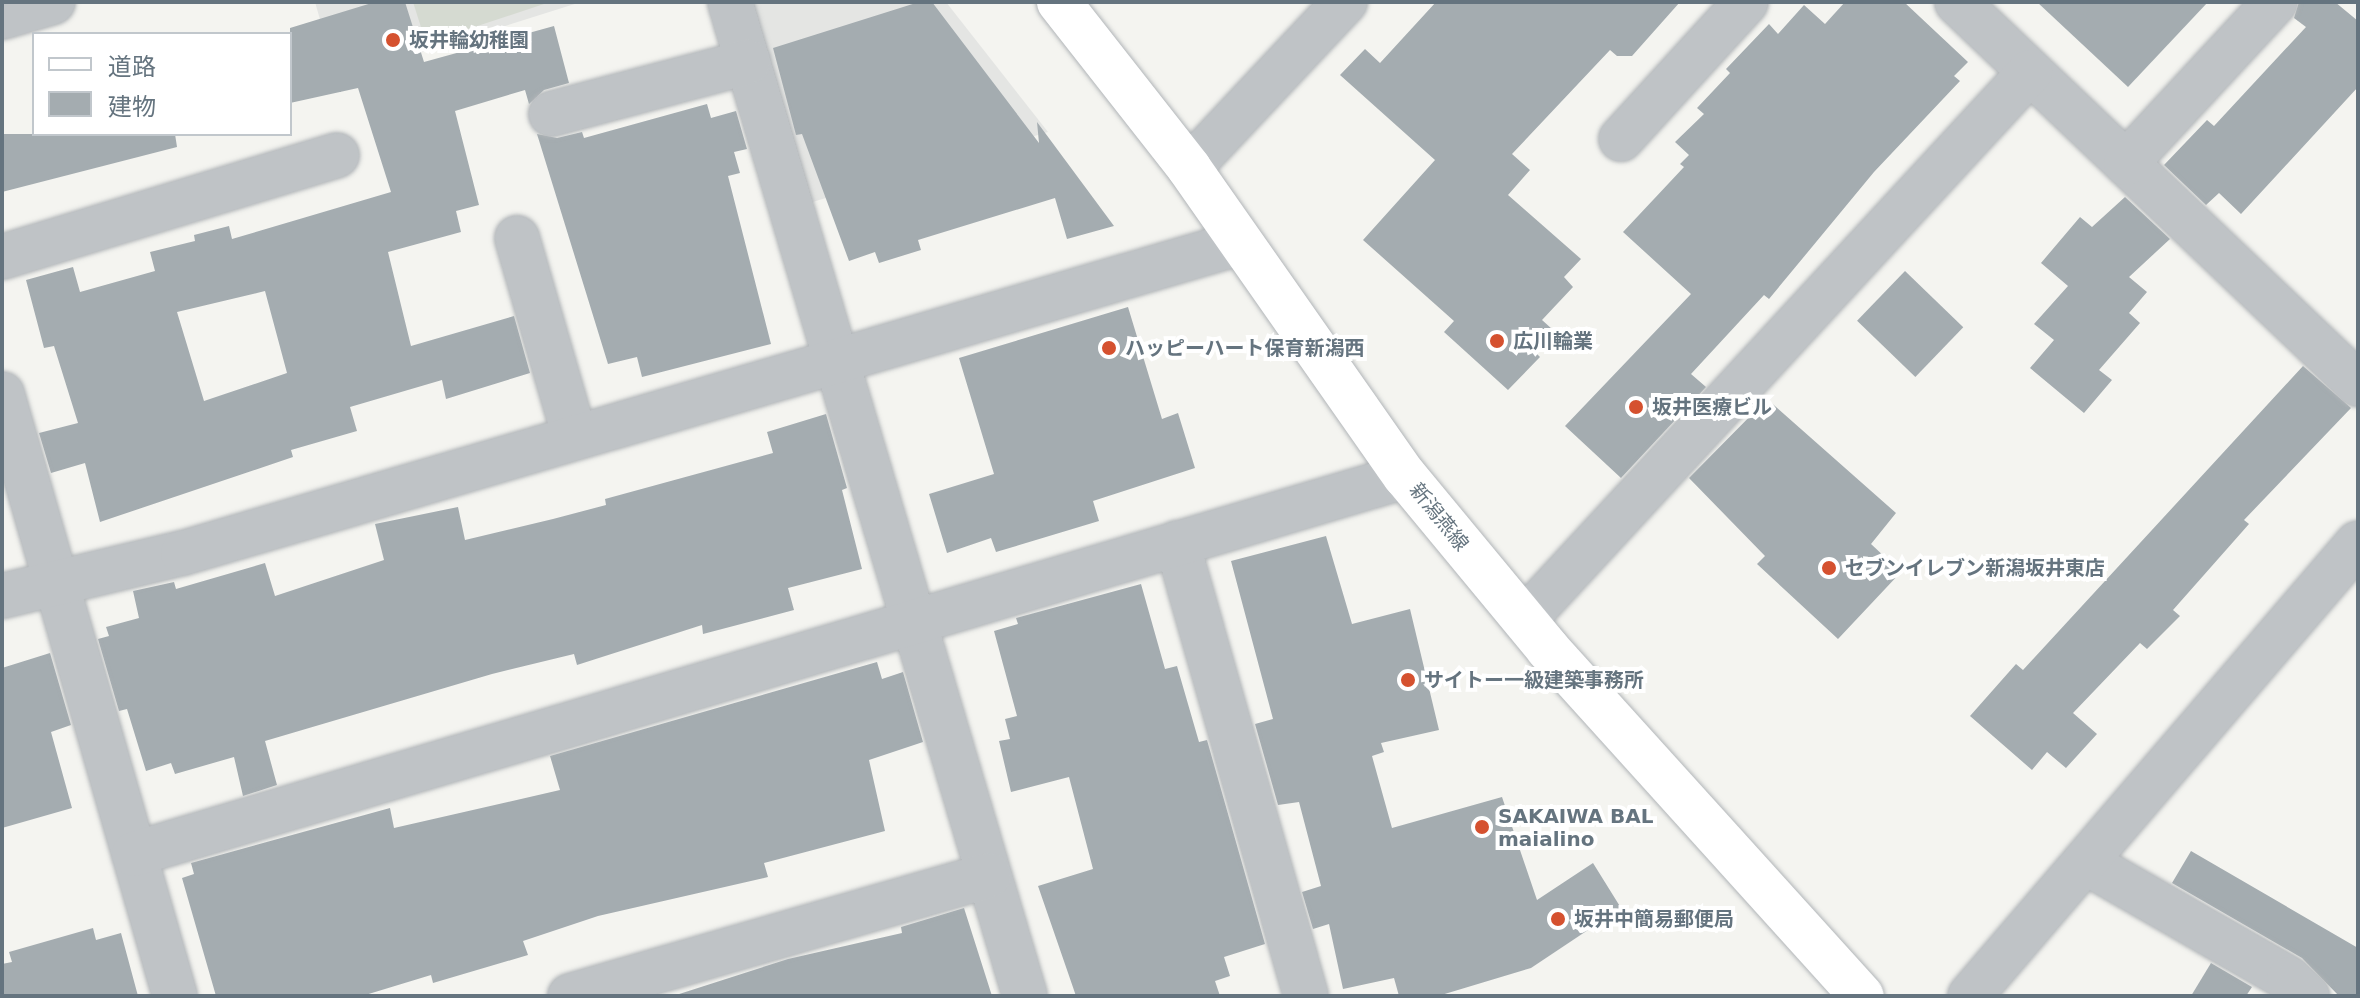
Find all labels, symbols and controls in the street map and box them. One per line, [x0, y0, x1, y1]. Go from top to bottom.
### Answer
place label: 坂井輪幼稚園 [409, 28, 529, 52]
marker: 坂井輪幼稚園 [384, 31, 402, 49]
legend [32, 32, 292, 136]
text: 道路 [108, 53, 156, 81]
text: 建物 [108, 93, 156, 121]
place label: 広川輪業 [1513, 329, 1593, 353]
marker: 広川輪業 [1488, 332, 1506, 350]
place label: ハッピーハート保育新潟西 [1125, 336, 1365, 360]
marker: ハッピーハート保育新潟西 [1100, 339, 1118, 357]
place label: 坂井医療ビル [1652, 395, 1772, 419]
marker: 坂井医療ビル [1627, 398, 1645, 416]
street label: 新潟燕線 [1405, 478, 1473, 556]
place label: セブンイレブン新潟坂井東店 [1845, 556, 2105, 580]
marker: セブンイレブン新潟坂井東店 [1820, 559, 1838, 577]
place label: サイトー一級建築事務所 [1424, 668, 1644, 692]
marker: サイトー一級建築事務所 [1399, 671, 1417, 689]
place label: SAKAIWA BAL maialino [1498, 804, 1653, 851]
marker: SAKAIWA BAL maialino [1473, 818, 1491, 836]
place label: 坂井中簡易郵便局 [1574, 907, 1734, 931]
marker: 坂井中簡易郵便局 [1549, 910, 1567, 928]

